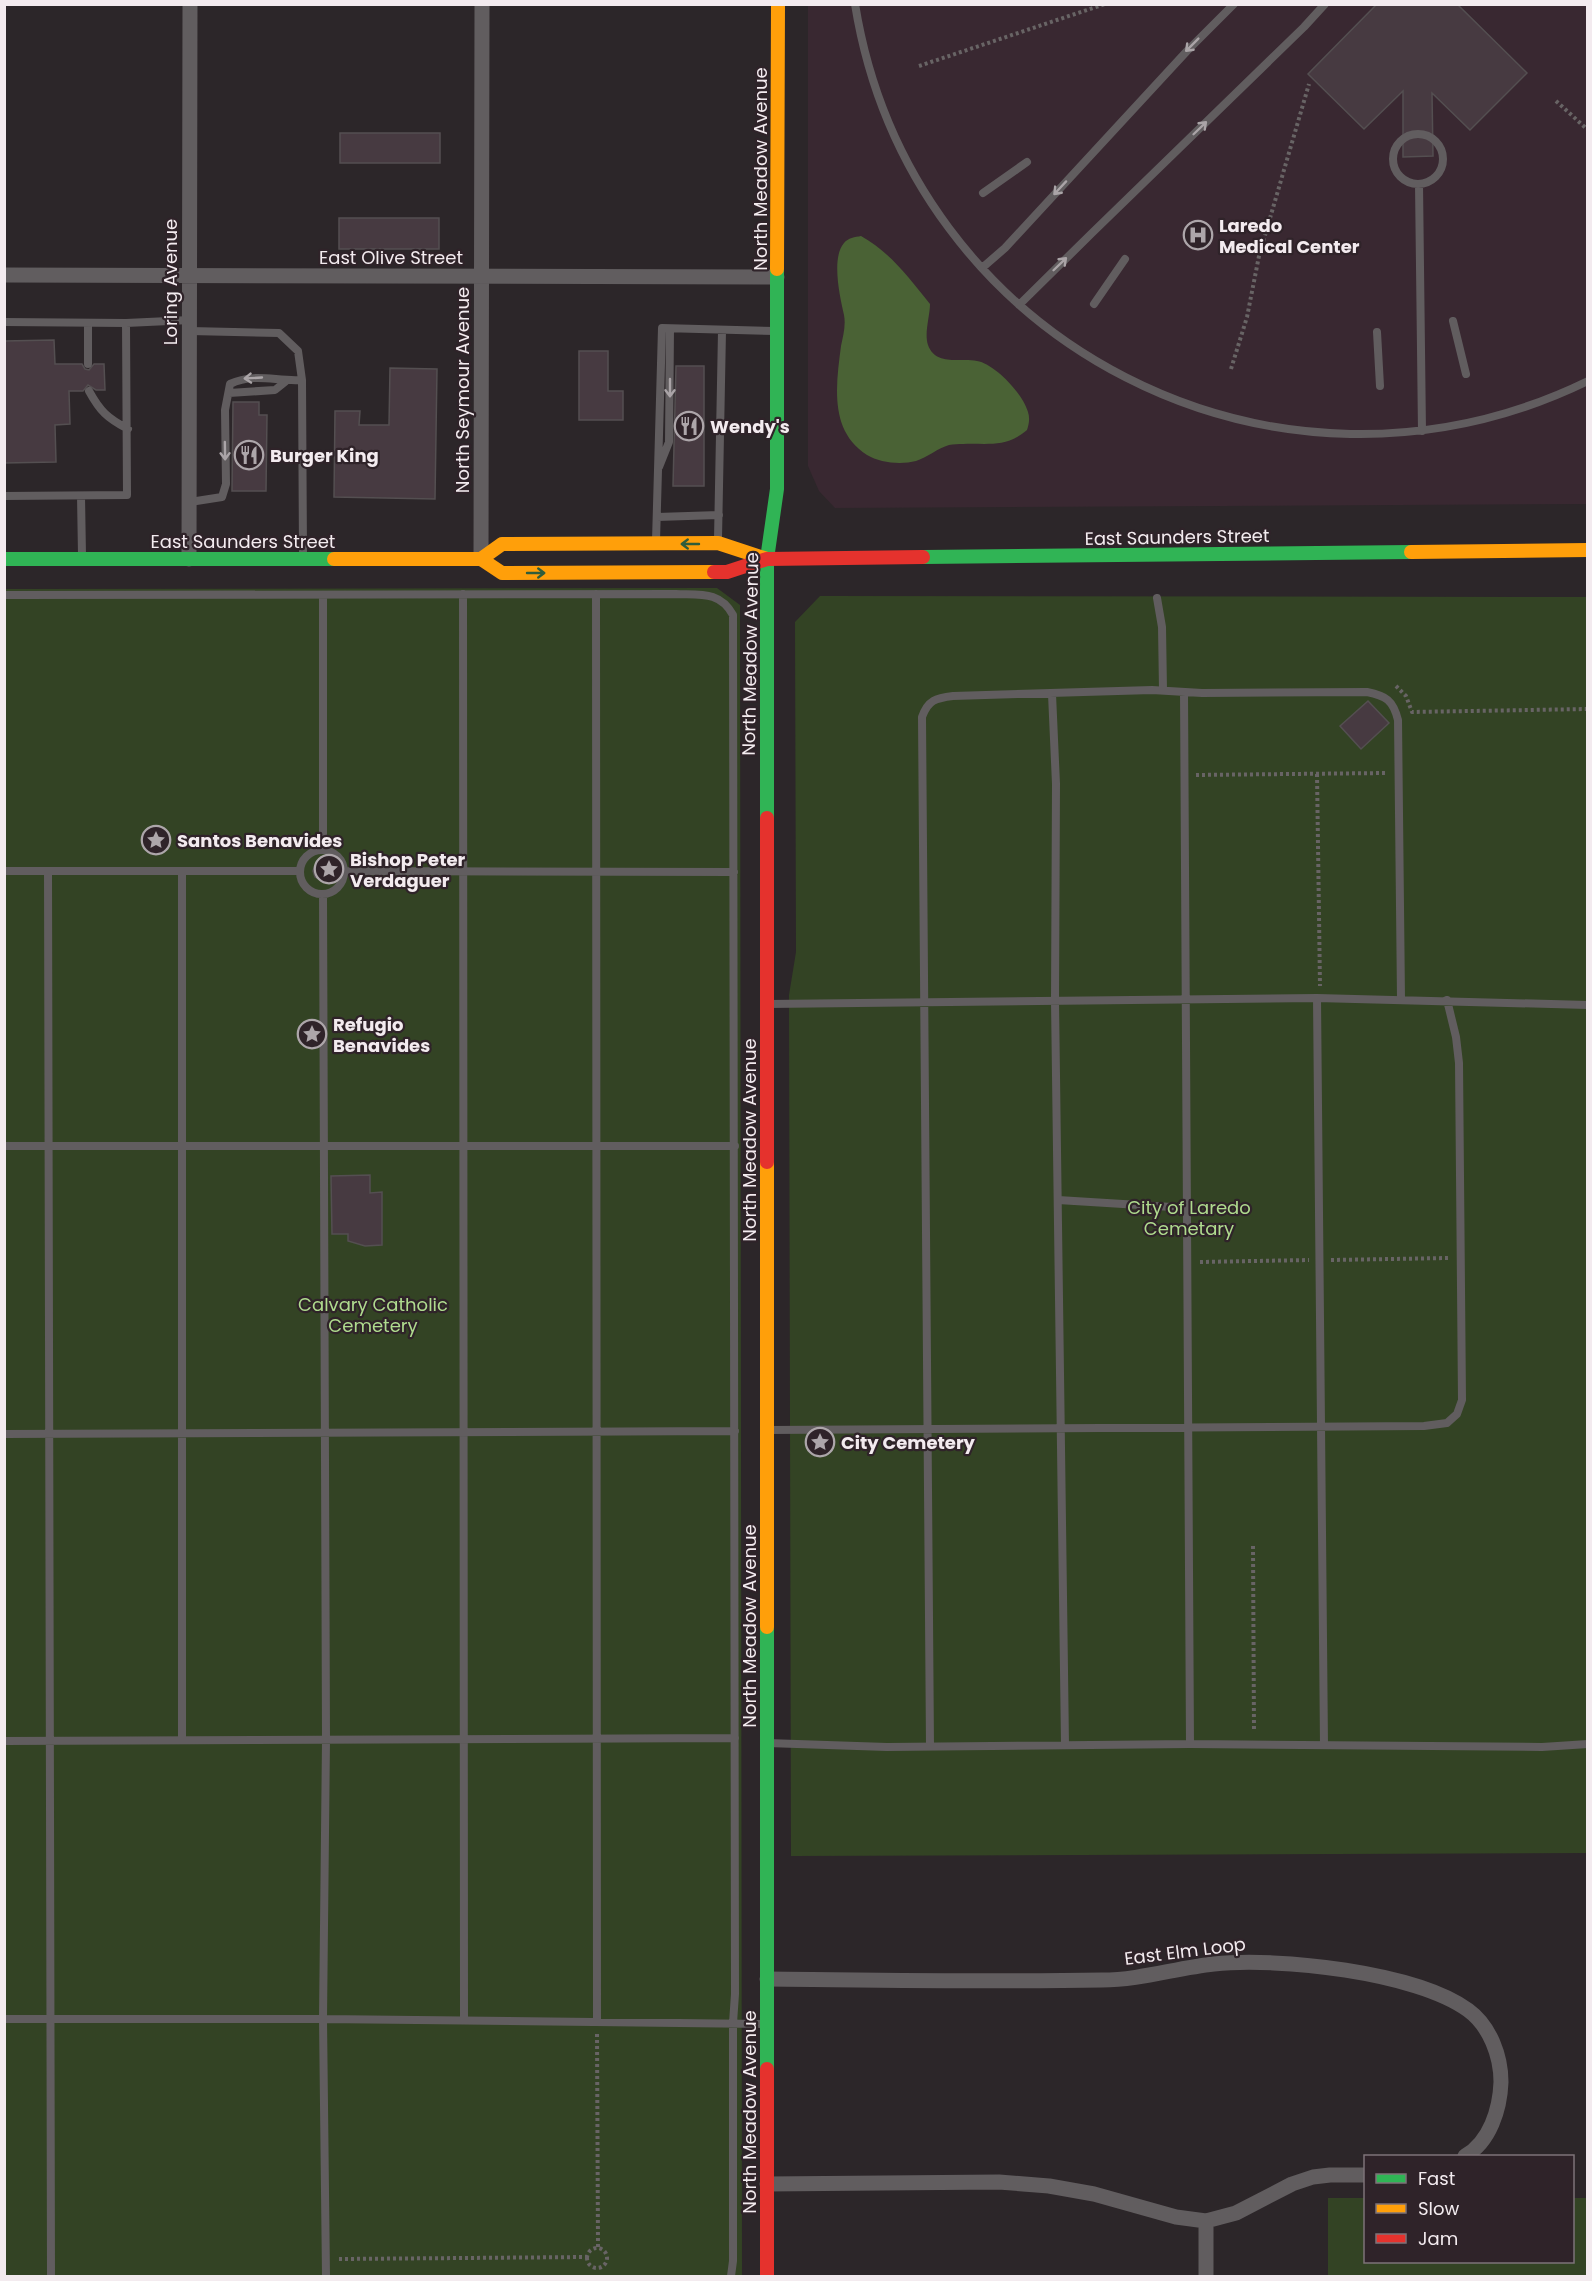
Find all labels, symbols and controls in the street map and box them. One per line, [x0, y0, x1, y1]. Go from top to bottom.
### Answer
one-way arrow [1185, 38, 1200, 53]
street label: North Meadow Avenue [748, 67, 773, 271]
one-way arrow [1192, 121, 1207, 135]
one-way arrow [1053, 180, 1067, 195]
place label: Laredo Medical Center [1219, 213, 1360, 259]
street label: Loring Avenue [158, 219, 183, 345]
hospital icon: Laredo Medical Center [1182, 219, 1214, 251]
street label: East Olive Street [319, 245, 463, 270]
one-way arrow [1053, 256, 1068, 271]
street label: North Seymour Avenue [450, 287, 475, 493]
one-way arrow [243, 372, 263, 383]
one-way arrow [664, 377, 676, 397]
restaurant icon: Wendy's [673, 410, 705, 442]
place label: Wendy's [710, 414, 790, 439]
restaurant icon: Burger King [233, 439, 265, 471]
one-way arrow [219, 441, 231, 461]
place label: Burger King [270, 443, 379, 468]
street label: East Saunders Street [1084, 523, 1270, 551]
street label: East Saunders Street [151, 529, 335, 554]
one-way arrow [680, 538, 700, 549]
street label: North Meadow Avenue [736, 552, 764, 756]
one-way arrow [525, 567, 545, 579]
place icon: Santos Benavides [140, 824, 172, 856]
place label: Santos Benavides [177, 828, 342, 853]
place label: Bishop Peter Verdaguer [350, 847, 466, 893]
place icon: Bishop Peter Verdaguer [313, 853, 345, 885]
place label: Refugio Benavides [333, 1012, 430, 1058]
place icon: Refugio Benavides [296, 1018, 328, 1050]
street label: North Meadow Avenue [737, 1038, 762, 1242]
park label: City of Laredo Cemetary [1127, 1195, 1251, 1241]
park label: Calvary Catholic Cemetery [298, 1292, 448, 1338]
place icon: City Cemetery [804, 1426, 836, 1458]
place label: City Cemetery [841, 1430, 976, 1455]
street label: North Meadow Avenue [737, 1524, 762, 1728]
street label: East Elm Loop [1123, 1931, 1247, 1971]
street label: North Meadow Avenue [737, 2010, 762, 2214]
legend [1364, 2155, 1574, 2263]
text: Fast [1418, 2166, 1455, 2191]
text: Slow [1418, 2196, 1460, 2221]
text: Jam [1418, 2226, 1458, 2251]

